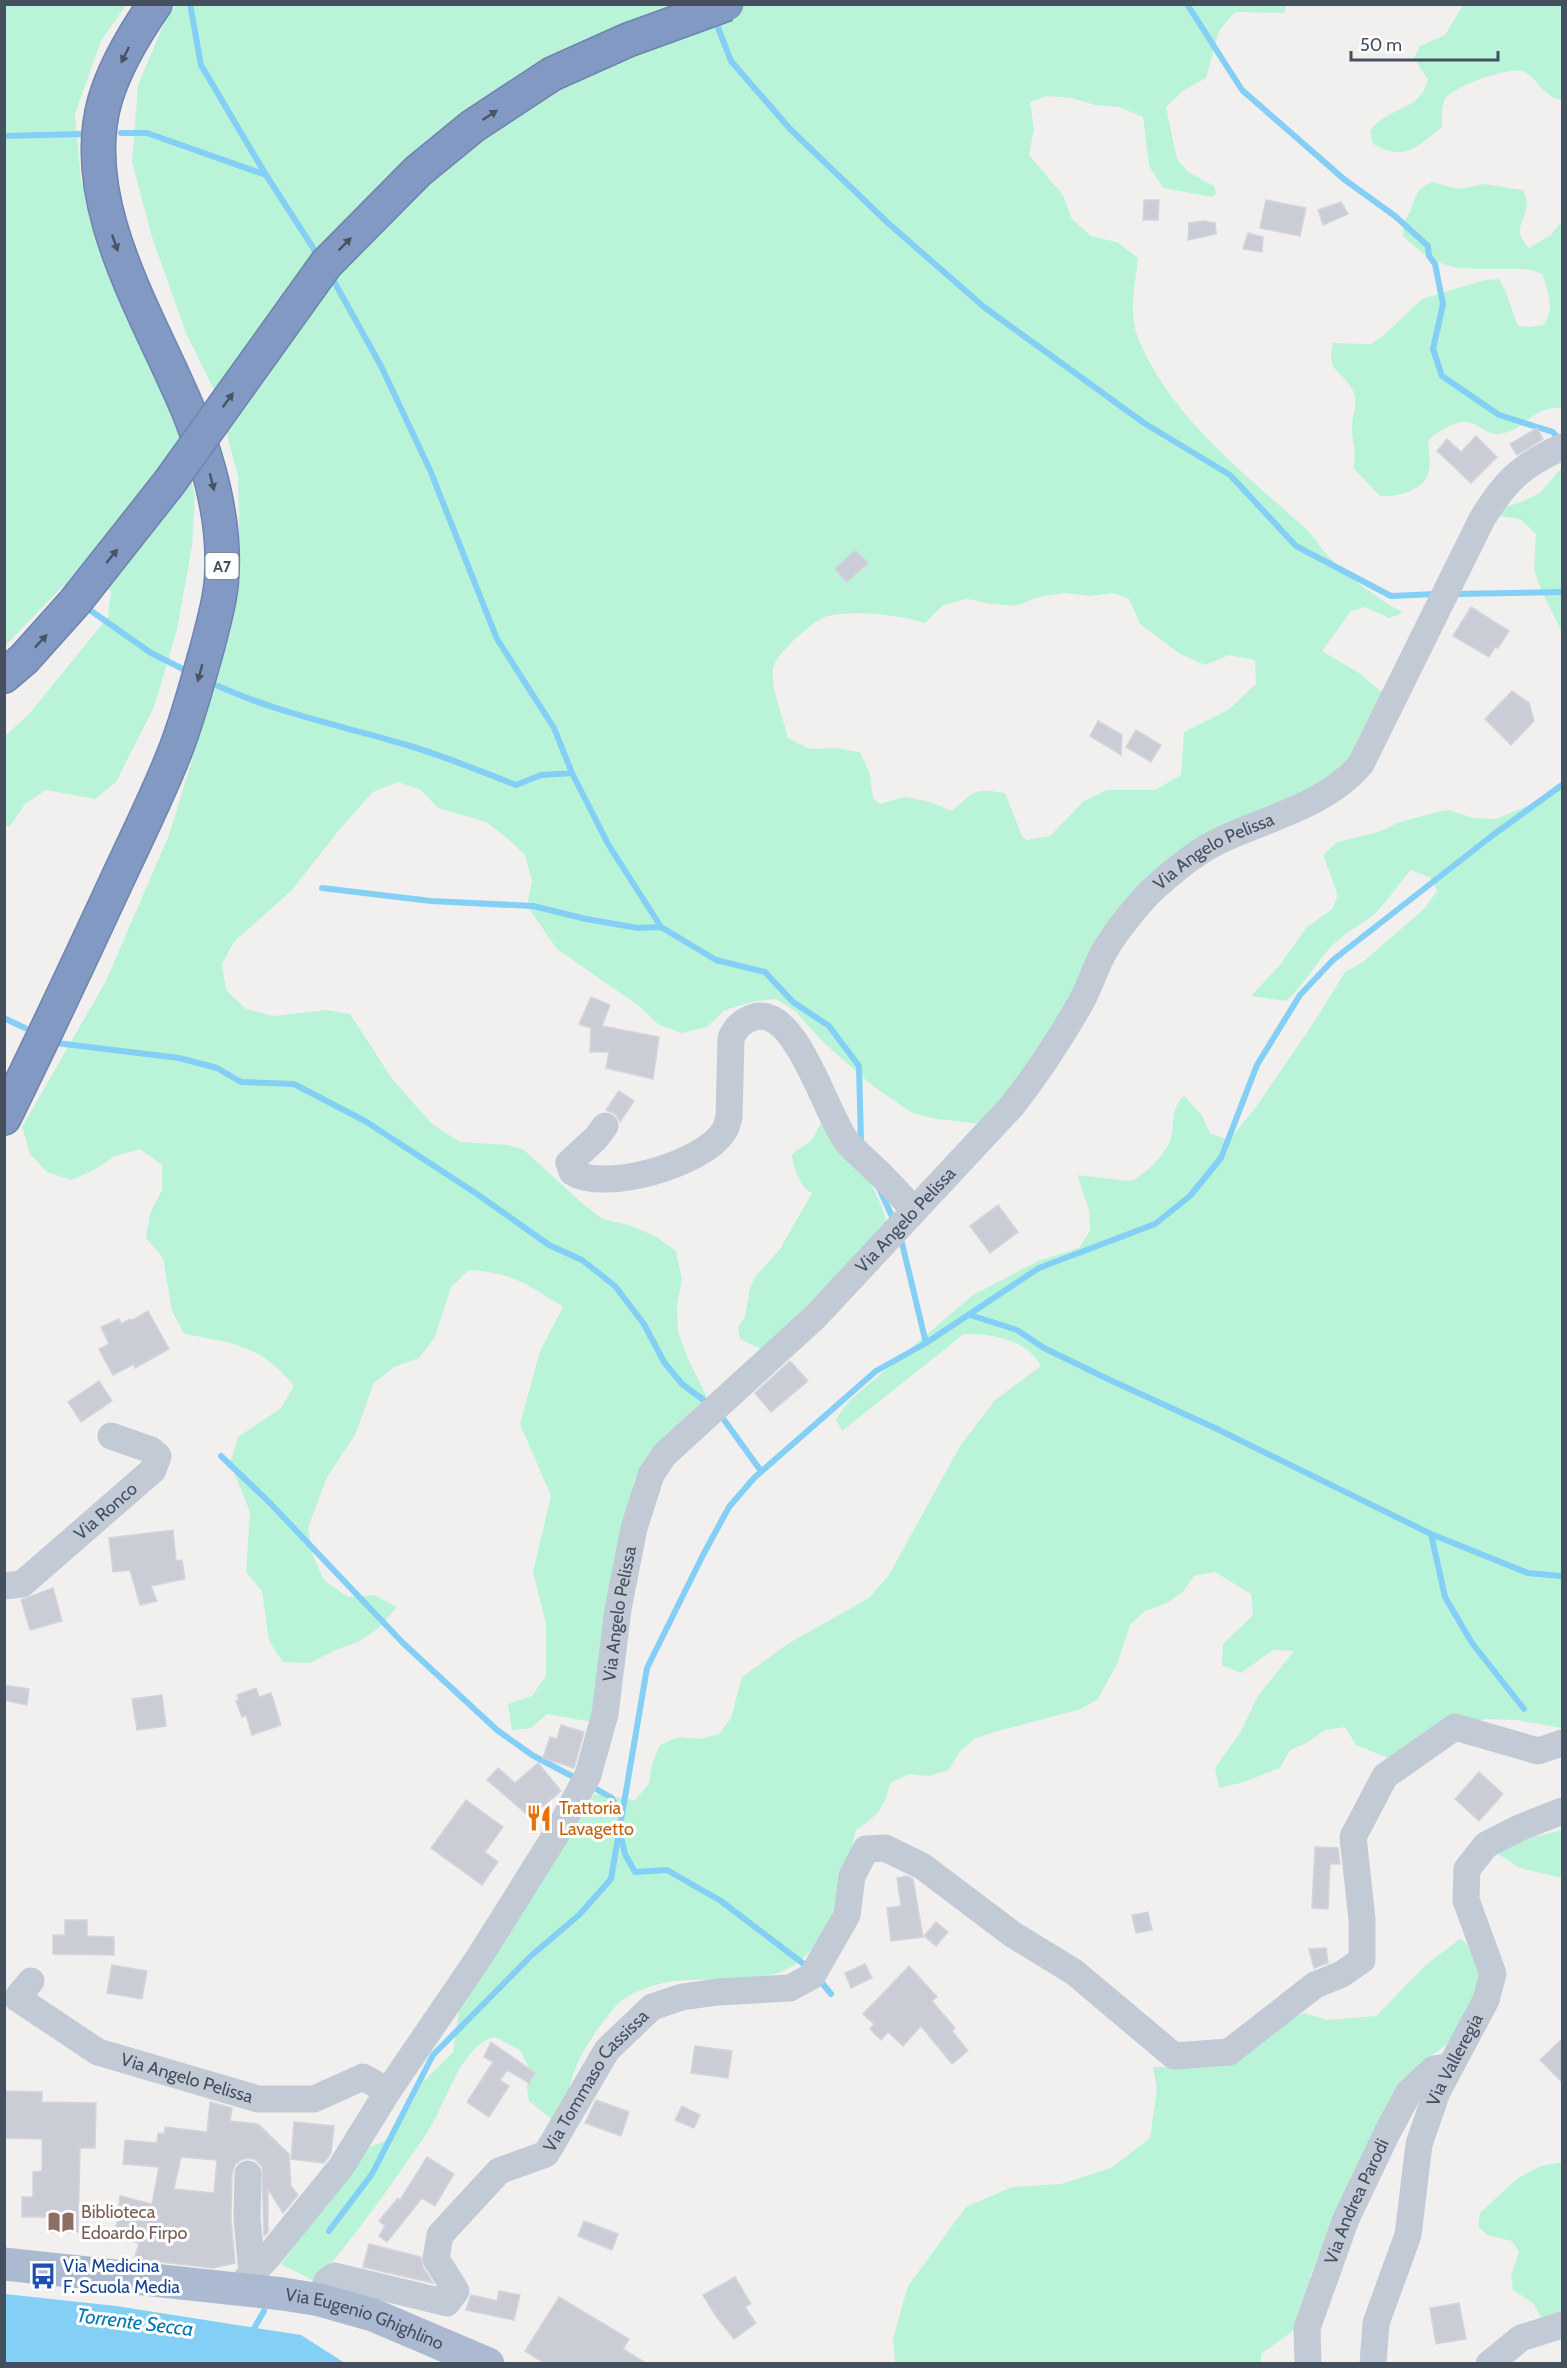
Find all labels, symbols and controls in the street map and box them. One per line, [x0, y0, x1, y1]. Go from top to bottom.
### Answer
scale bar [1351, 24, 1498, 62]
text: 50 m [1360, 34, 1402, 56]
one-way arrow [121, 46, 130, 63]
one-way arrow [482, 109, 499, 120]
one-way arrow [111, 234, 120, 252]
one-way arrow [338, 238, 352, 252]
one-way arrow [222, 392, 234, 408]
one-way arrow [208, 473, 218, 491]
one-way arrow [105, 548, 118, 564]
road number: A7 [206, 553, 238, 579]
one-way arrow [34, 634, 48, 648]
one-way arrow [195, 665, 204, 683]
street label: Via Angelo Pelissa [1149, 808, 1278, 895]
street label: Via Angelo Pelissa [851, 1162, 961, 1277]
street label: Via Ronco [69, 1478, 142, 1545]
street label: Via Angelo Pelissa [598, 1544, 641, 1683]
place label: Trattoria Lavagetto [559, 1797, 634, 1840]
restaurant icon: Trattoria Lavagetto [524, 1803, 554, 1833]
street label: Via Tommaso Cassissa [539, 2005, 654, 2156]
street label: Via Valleregia [1422, 2010, 1488, 2109]
street label: Via Angelo Pelissa [118, 2048, 256, 2108]
street label: Via Andrea Parodi [1320, 2135, 1394, 2267]
place label: Biblioteca Edoardo Firpo [81, 2201, 187, 2244]
library icon: Biblioteca Edoardo Firpo [46, 2207, 76, 2237]
place label: Via Medicina F. Scuola Media [63, 2255, 180, 2298]
bus stop icon: Via Medicina F. Scuola Media [28, 2261, 58, 2291]
street label: Via Eugenio Ghighlino [284, 2284, 447, 2355]
water label: Torrente Secca [75, 2303, 195, 2341]

